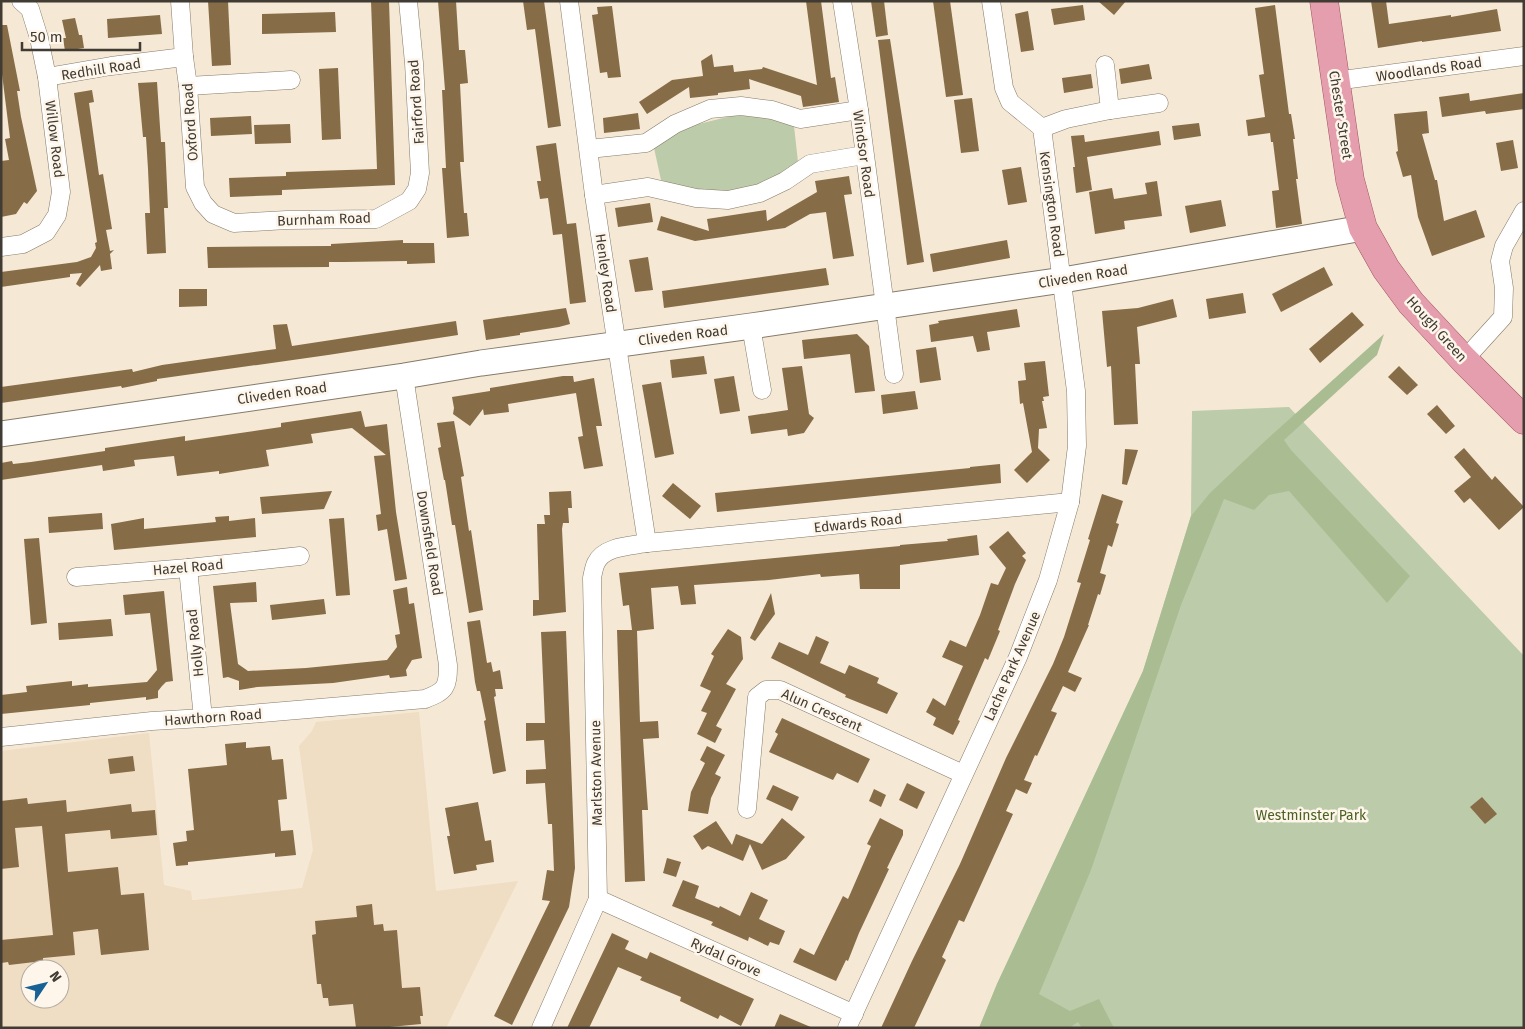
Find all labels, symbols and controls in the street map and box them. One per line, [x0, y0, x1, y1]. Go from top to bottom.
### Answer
scale bar [22, 20, 140, 52]
text: 50 m [30, 28, 63, 46]
street label: Woodlands Road [1375, 54, 1483, 85]
street label: Redhill Road [60, 55, 142, 84]
street label: Fairford Road [405, 59, 428, 145]
street label: Chester Street [1325, 69, 1356, 162]
street label: Oxford Road [179, 82, 202, 162]
street label: Willow Road [41, 99, 68, 179]
street label: Windsor Road [849, 109, 878, 199]
street label: Kensington Road [1036, 150, 1067, 258]
street label: Burnham Road [277, 209, 371, 230]
street label: Henley Road [592, 232, 619, 314]
street label: Cliveden Road [1037, 261, 1129, 292]
street label: Hough Green [1403, 293, 1470, 366]
street label: Cliveden Road [637, 322, 729, 349]
street label: Cliveden Road [236, 379, 328, 408]
street label: Downsfield Road [413, 489, 446, 597]
street label: Edwards Road [813, 510, 903, 537]
street label: Hazel Road [152, 556, 224, 579]
street label: Holly Road [183, 608, 208, 678]
street label: Lache Park Avenue [981, 609, 1044, 724]
street label: Alun Crescent [779, 685, 866, 736]
street label: Hawthorn Road [163, 706, 263, 729]
street label: Marlston Avenue [587, 720, 606, 826]
park label: Westminster Park [1256, 807, 1367, 824]
street label: Rydal Grove [688, 934, 764, 981]
north arrow [20, 959, 70, 1009]
text: N [46, 968, 65, 986]

